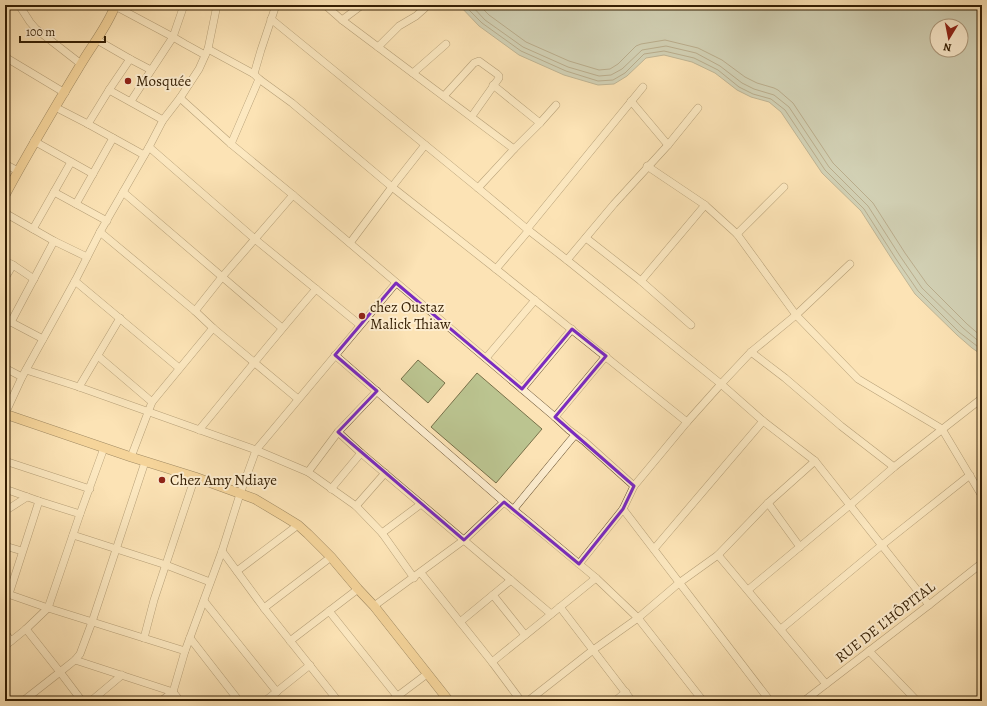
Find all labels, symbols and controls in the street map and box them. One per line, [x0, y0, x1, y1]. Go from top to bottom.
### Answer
scale bar [20, 18, 105, 44]
north arrow [929, 18, 969, 58]
text: 100 m [26, 24, 55, 40]
text: N [942, 39, 953, 55]
place label: Mosquée [136, 71, 191, 91]
marker: Mosquée [123, 76, 133, 86]
place label: chez Oustaz Malick Thiaw [370, 297, 451, 334]
marker: chez Oustaz Malick Thiaw [357, 311, 367, 321]
place label: Chez Amy Ndiaye [170, 470, 277, 490]
marker: Chez Amy Ndiaye [157, 475, 167, 485]
street label: RUE DE L'HÔPITAL [831, 577, 939, 667]

